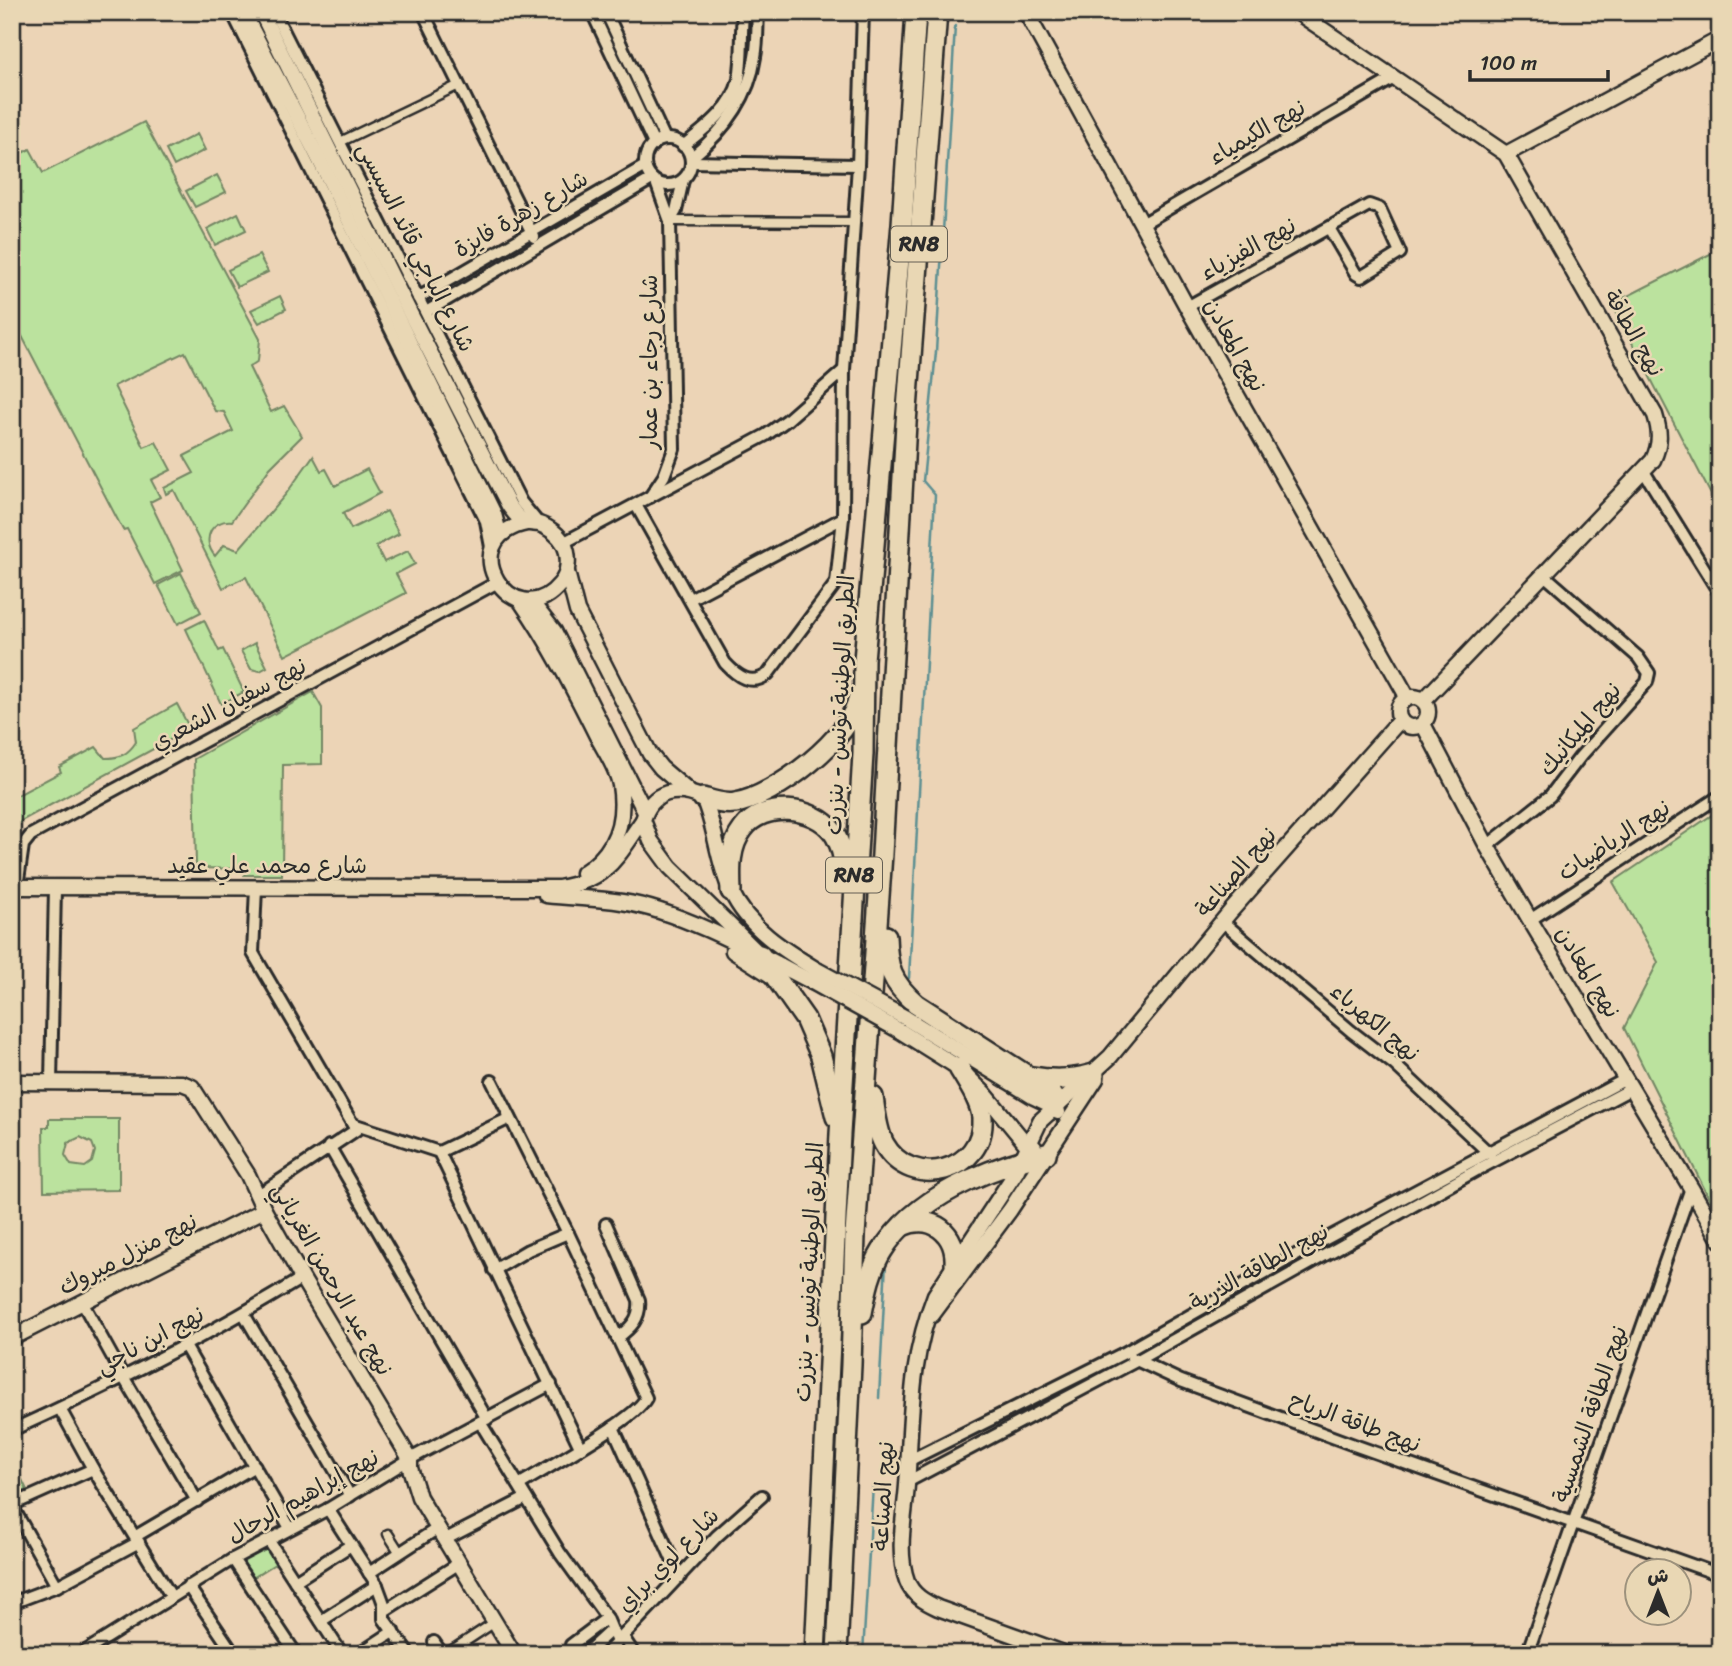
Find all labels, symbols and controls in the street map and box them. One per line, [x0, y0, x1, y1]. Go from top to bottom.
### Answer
scale bar [1470, 38, 1608, 82]
text: 100 m [1480, 44, 1537, 82]
street label: نهج الكيمياء [1200, 87, 1314, 177]
street label: شارع الباجي قائد السبسي [345, 135, 487, 359]
street label: شارع زهرة فايزة [446, 159, 596, 269]
street label: نهج الفيزياء [1192, 206, 1304, 292]
road number: RN8 [891, 226, 947, 262]
street label: شارع رجاء بن عمار [629, 274, 670, 451]
street label: نهج الطاقة [1592, 281, 1676, 385]
street label: نهج المعادن [1192, 290, 1278, 400]
street label: الطريق الوطنية تونس - بنزرت [813, 574, 867, 836]
street label: نهج سفيان الشعري [144, 646, 314, 762]
street label: نهج الميكانيك [1528, 672, 1632, 786]
street label: نهج الرياضيات [1549, 788, 1679, 892]
street label: نهج الصناعة [1184, 817, 1288, 927]
street label: شارع محمد علي عقيد [167, 845, 367, 886]
road number: RN8 [826, 858, 882, 892]
street label: نهج المعادن [1544, 917, 1632, 1027]
street label: نهج الكهرباء [1320, 972, 1430, 1072]
street label: الطريق الوطنية تونس - بنزرت [782, 1141, 836, 1403]
street label: نهج عبد الرحمن الغرياني [260, 1174, 404, 1384]
street label: نهج منزل مبروك [51, 1201, 205, 1307]
street label: نهج الطاقة الذرية [1181, 1212, 1337, 1322]
street label: نهج ابن ناجي [88, 1294, 212, 1386]
street label: نهج الطاقة الشمسية [1540, 1320, 1640, 1508]
street label: نهج طاقة الرياح [1283, 1379, 1427, 1465]
street label: نهج إبراهيم الرحال [219, 1437, 387, 1555]
street label: نهج الصناعة [860, 1440, 906, 1552]
street label: شارع لوي براي [606, 1497, 730, 1623]
north arrow [1624, 1558, 1694, 1628]
text: ش [1648, 1559, 1669, 1592]

